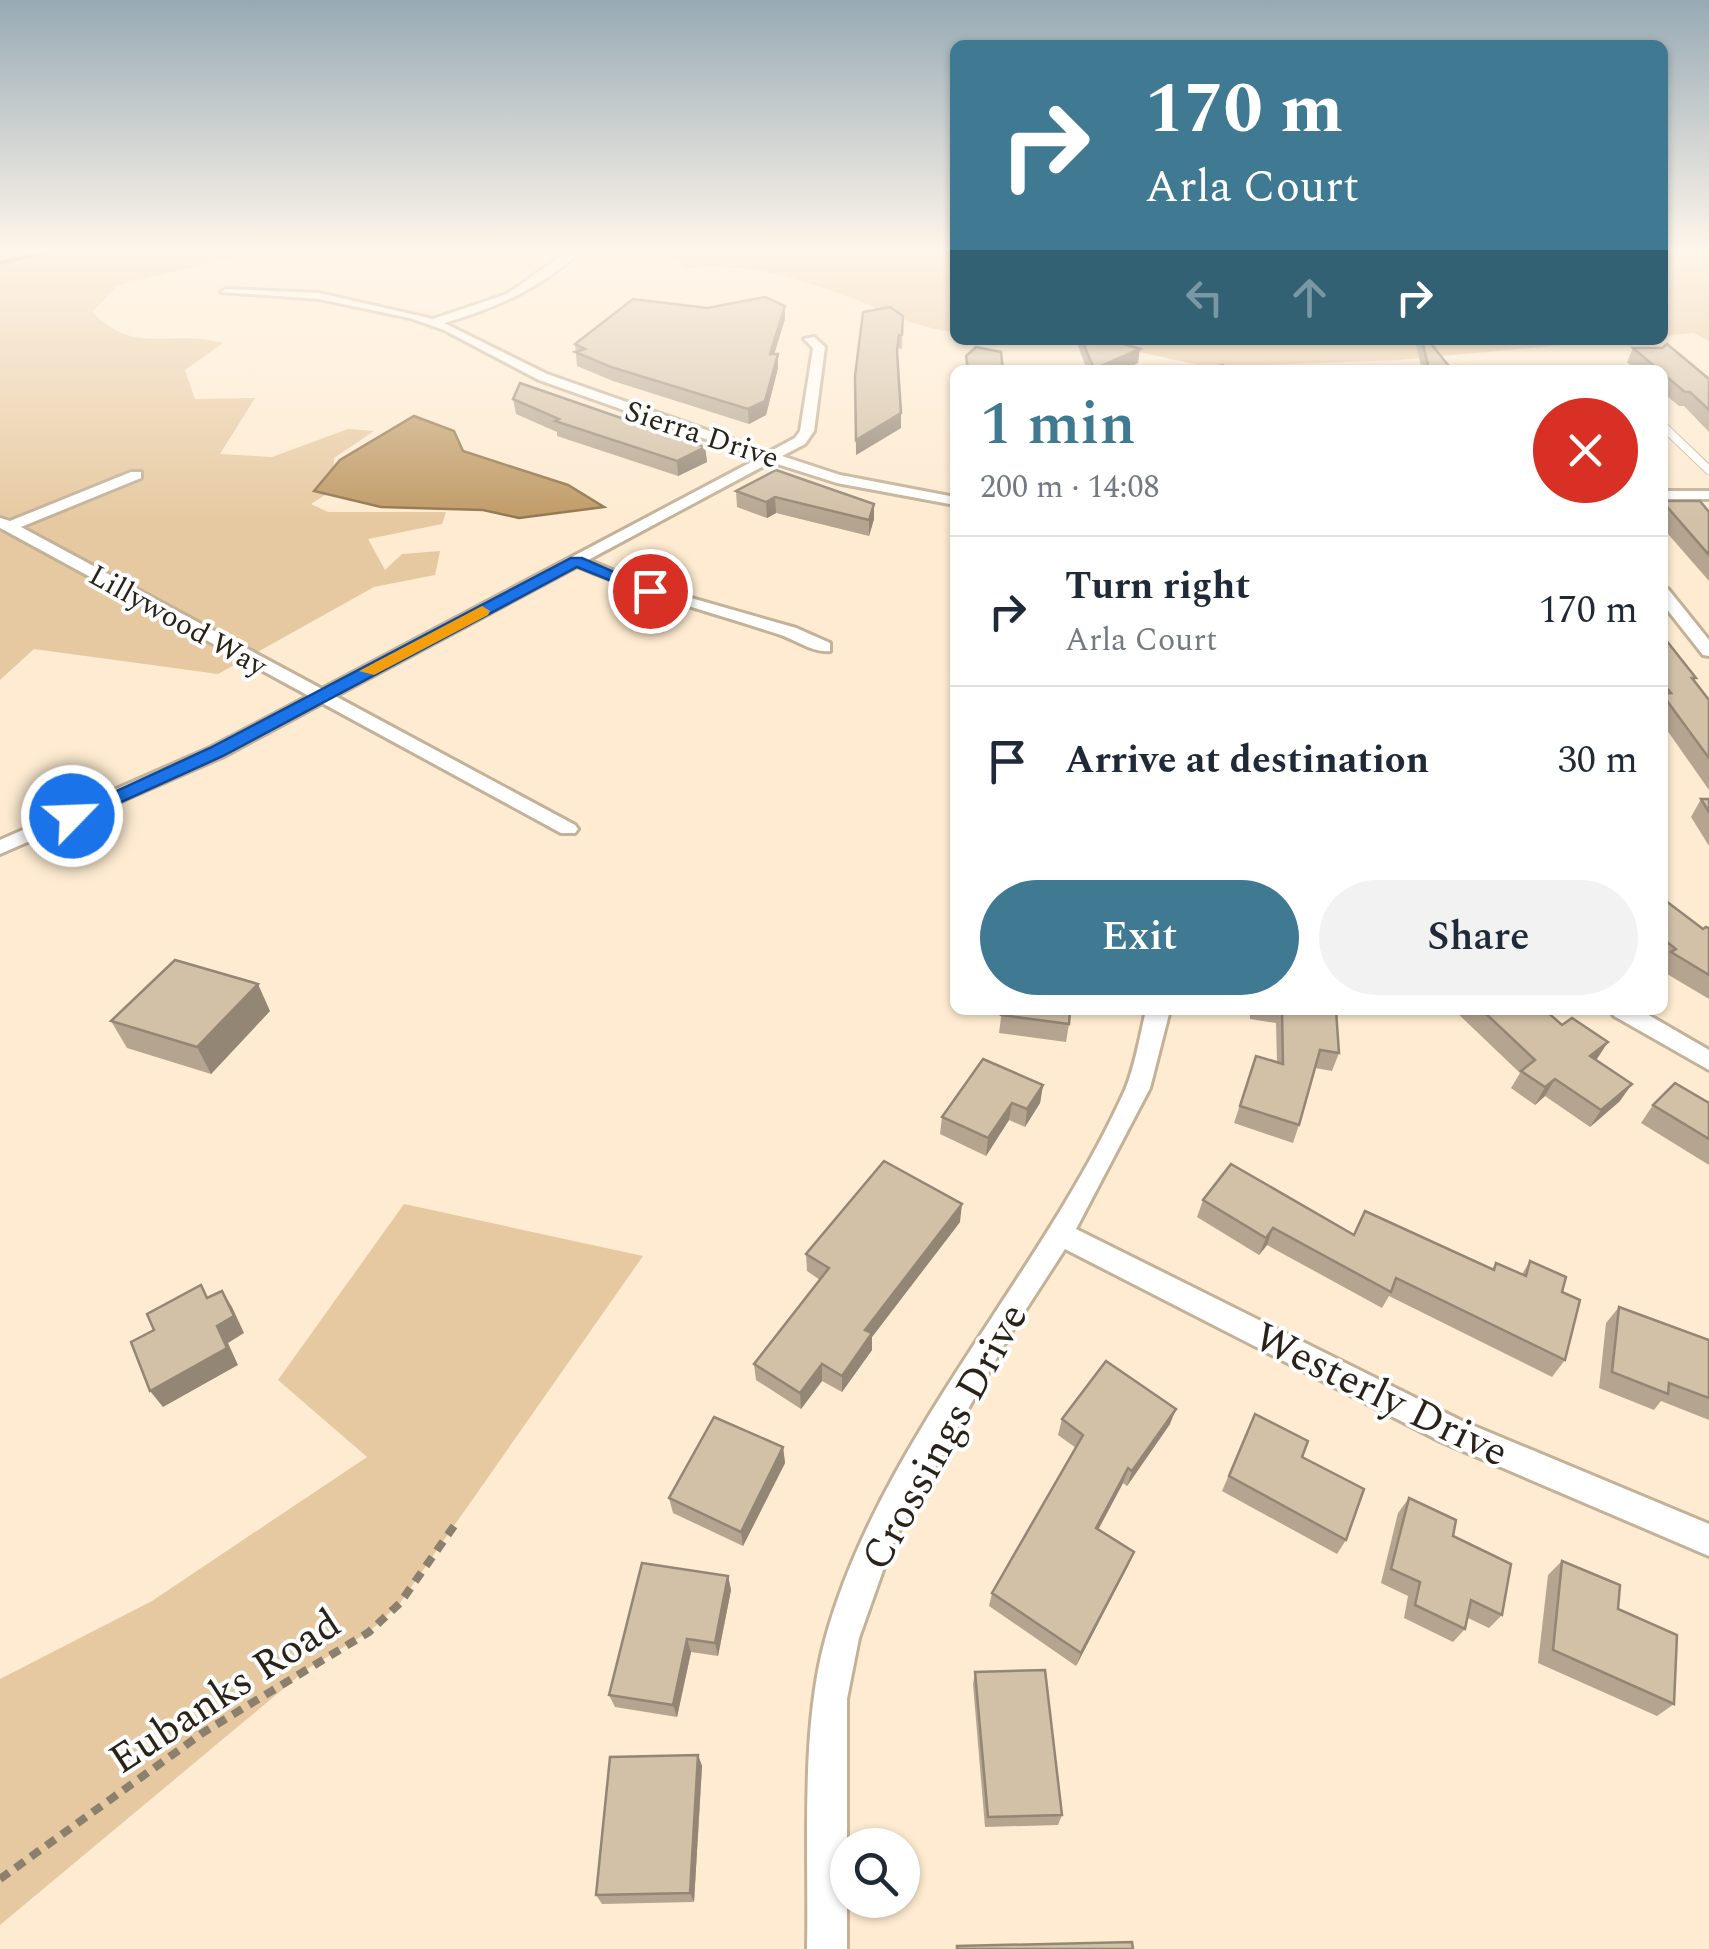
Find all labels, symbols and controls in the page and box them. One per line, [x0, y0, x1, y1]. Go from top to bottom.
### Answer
text: 170 m [1145, 57, 1343, 163]
icon: right [980, 80, 1110, 210]
text: Arla Court [1145, 153, 1359, 222]
icon: left [1177, 270, 1232, 325]
icon: ahead [1282, 270, 1337, 325]
icon: right [1387, 270, 1442, 325]
text: 1 min [980, 379, 1136, 471]
street label: Sierra Drive [619, 388, 785, 481]
button: close [1533, 398, 1638, 503]
text: 200 m · 14:08 [980, 463, 1160, 512]
pin [608, 549, 693, 634]
street label: Lillywood Way [80, 553, 277, 690]
text: Turn right [1065, 558, 1250, 616]
icon: arrive [623, 564, 678, 619]
text: 170 m [1539, 582, 1638, 640]
icon: right [980, 584, 1035, 639]
text: Arla Court [1065, 616, 1217, 665]
text: Arrive at destination [1065, 732, 1429, 790]
text: 30 m [1558, 732, 1638, 790]
icon: arrive [980, 734, 1035, 789]
position arrow [20, 764, 124, 868]
button: Exit [980, 880, 1299, 995]
button: Share [1319, 880, 1638, 995]
street label: Crossings Drive [846, 1292, 1045, 1582]
street label: Westerly Drive [1243, 1306, 1519, 1484]
street label: Eubanks Road [97, 1593, 354, 1791]
map controls [830, 1828, 920, 1918]
button: search [830, 1828, 920, 1918]

